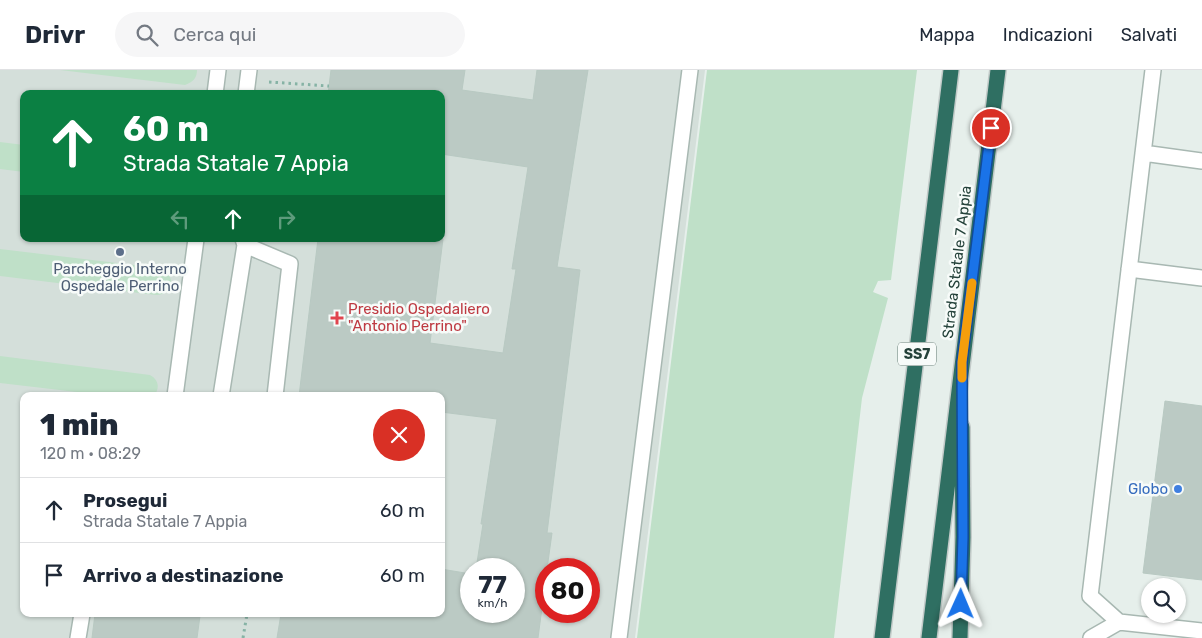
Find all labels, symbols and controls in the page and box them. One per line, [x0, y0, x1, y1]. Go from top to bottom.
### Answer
search box [115, 12, 465, 57]
text: Drivr [25, 21, 85, 49]
icon: search [133, 21, 161, 49]
text: Cerca qui [173, 23, 256, 46]
text: Mappa [919, 24, 975, 46]
text: Indicazioni [1003, 24, 1093, 46]
text: Salvati [1121, 24, 1177, 46]
pin [970, 107, 1012, 149]
text: 60 m [123, 108, 209, 150]
icon: ahead [40, 110, 105, 175]
icon: arrive [977, 114, 1005, 142]
text: Strada Statale 7 Appia [123, 150, 349, 177]
street label: Strada Statale 7 Appia [939, 184, 975, 340]
icon: left [166, 205, 194, 233]
icon: ahead [219, 205, 247, 233]
icon: right [272, 205, 300, 233]
marker: Parcheggio Interno Ospedale Perrino [114, 246, 126, 258]
place label: Parcheggio Interno Ospedale Perrino [53, 260, 187, 295]
place label: Presidio Ospedaliero "Antonio Perrino" [348, 300, 490, 335]
marker: Presidio Ospedaliero "Antonio Perrino" [330, 311, 344, 325]
road number: SS7 [898, 342, 936, 366]
text: 1 min [40, 407, 118, 443]
button: close [373, 409, 425, 461]
text: 120 m · 08:29 [40, 444, 141, 463]
place label: Globo [1128, 480, 1168, 498]
marker: Globo [1172, 483, 1184, 495]
text: Prosegui [83, 489, 167, 512]
icon: ahead [40, 496, 68, 524]
text: 60 m [380, 499, 425, 522]
text: Strada Statale 7 Appia [83, 512, 247, 531]
speed limit sign: 80 [535, 558, 600, 623]
icon: arrive [40, 561, 68, 589]
text: Arrivo a destinazione [83, 564, 284, 587]
text: 60 m [380, 564, 425, 587]
text: 77 [478, 570, 507, 599]
position arrow [934, 577, 986, 629]
map controls [1141, 578, 1186, 623]
button: search [1141, 578, 1186, 623]
text: km/h [478, 596, 507, 610]

